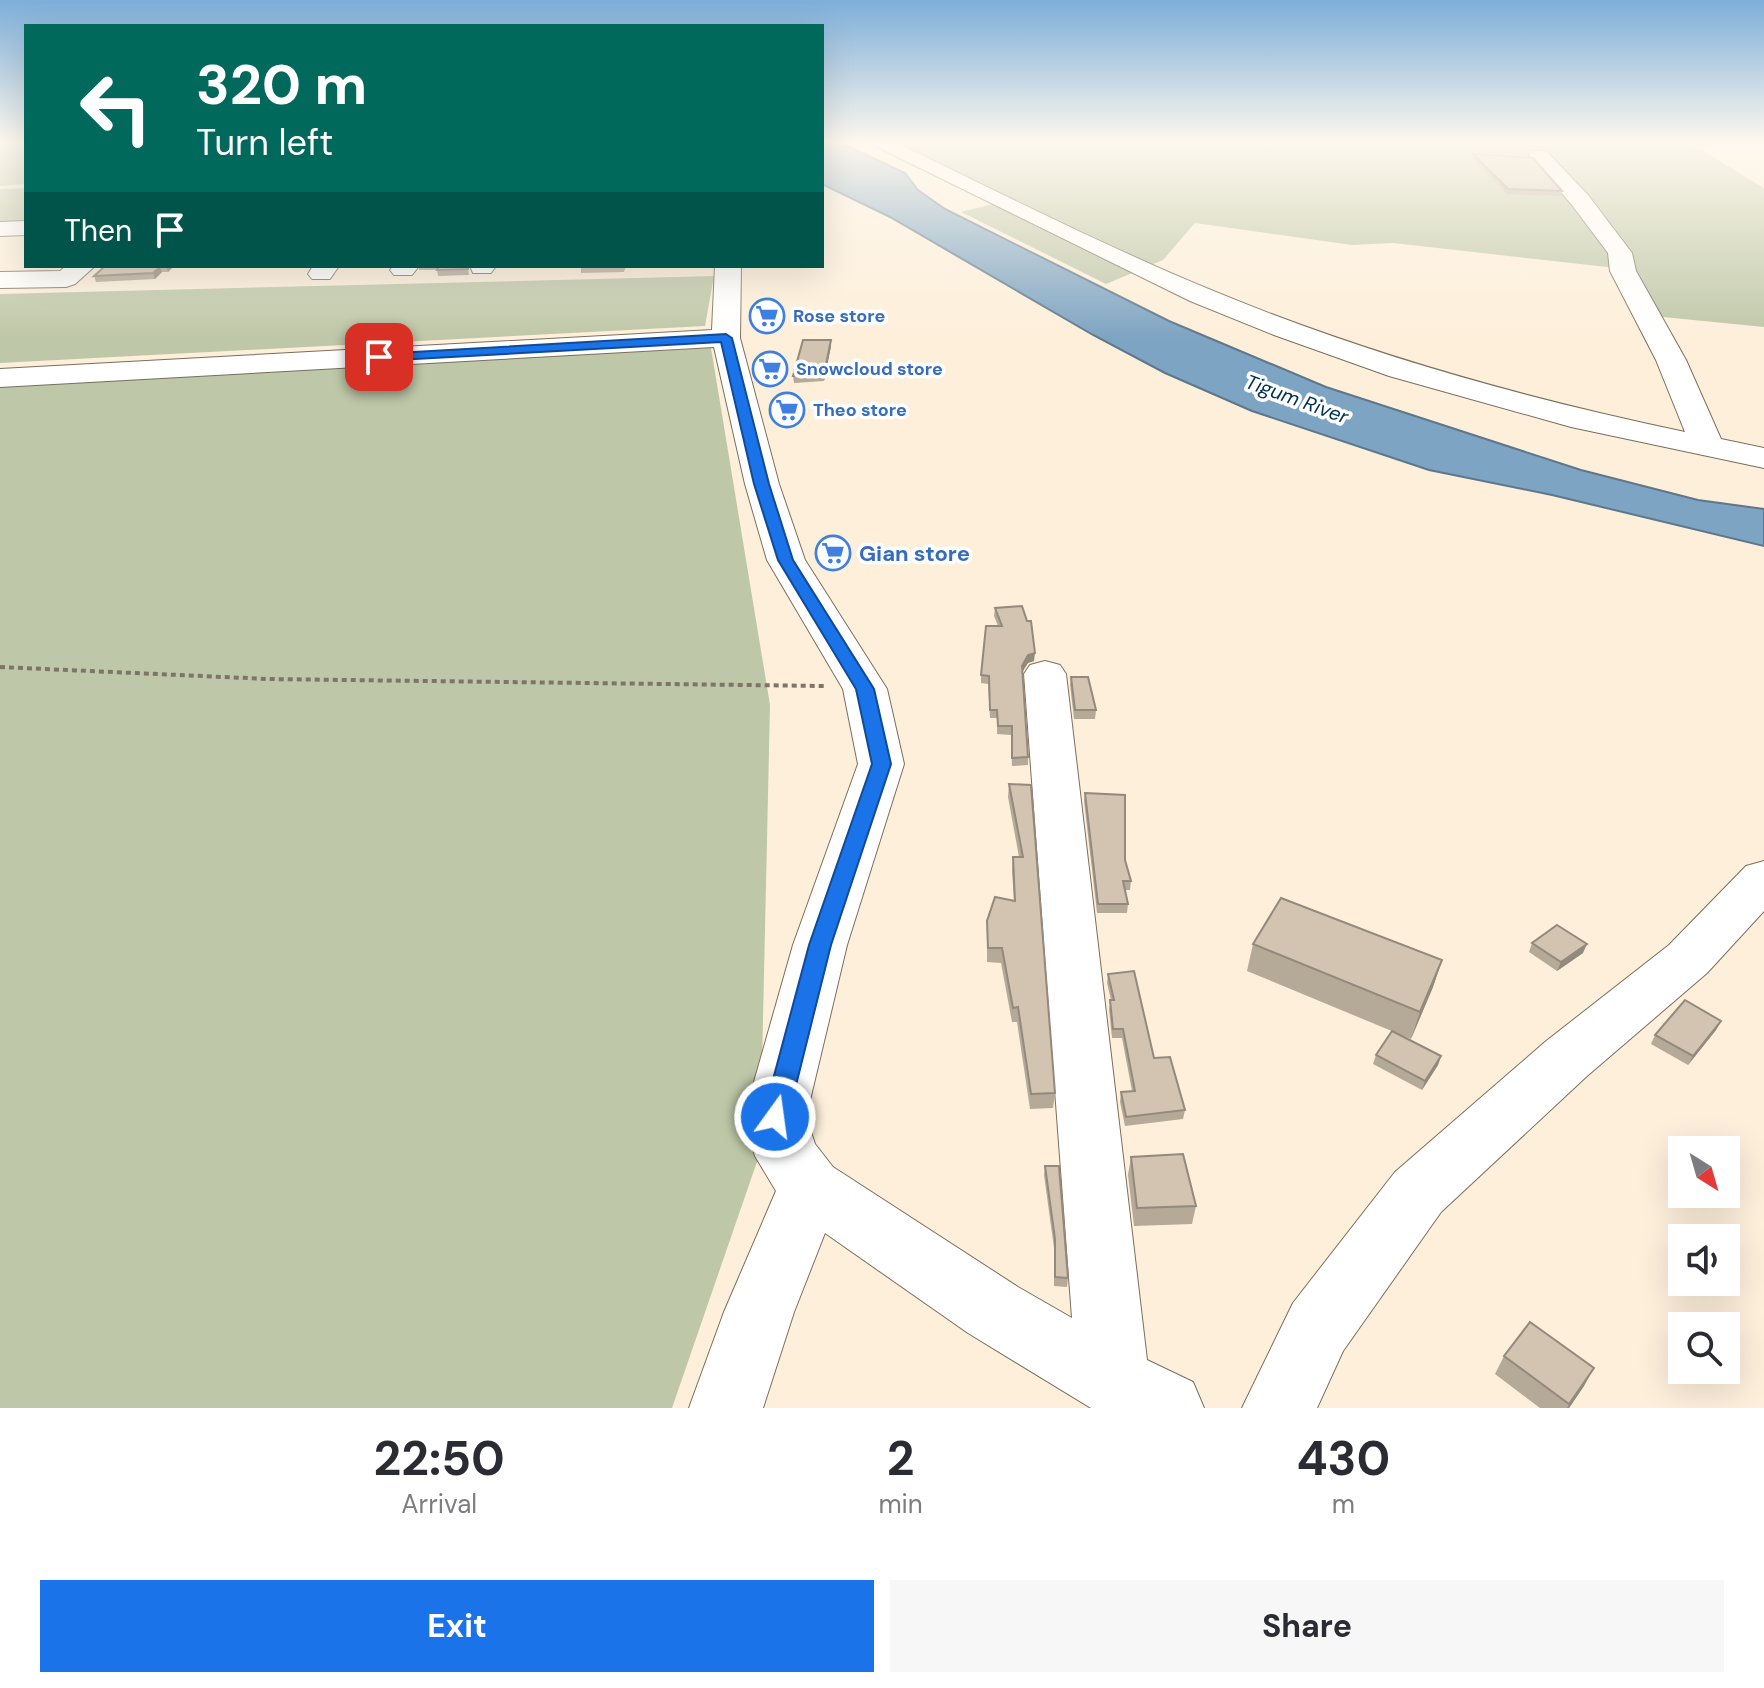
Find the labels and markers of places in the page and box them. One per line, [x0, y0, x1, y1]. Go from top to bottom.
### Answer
supermarket icon: Rose store [748, 297, 786, 335]
place label: Rose store [793, 304, 886, 328]
pin [345, 323, 413, 391]
supermarket icon: Snowcloud store [751, 350, 789, 388]
place label: Snowcloud store [796, 357, 943, 381]
supermarket icon: Theo store [768, 391, 806, 429]
place label: Theo store [813, 398, 907, 422]
supermarket icon: Gian store [814, 534, 852, 572]
place label: Gian store [859, 539, 970, 568]

